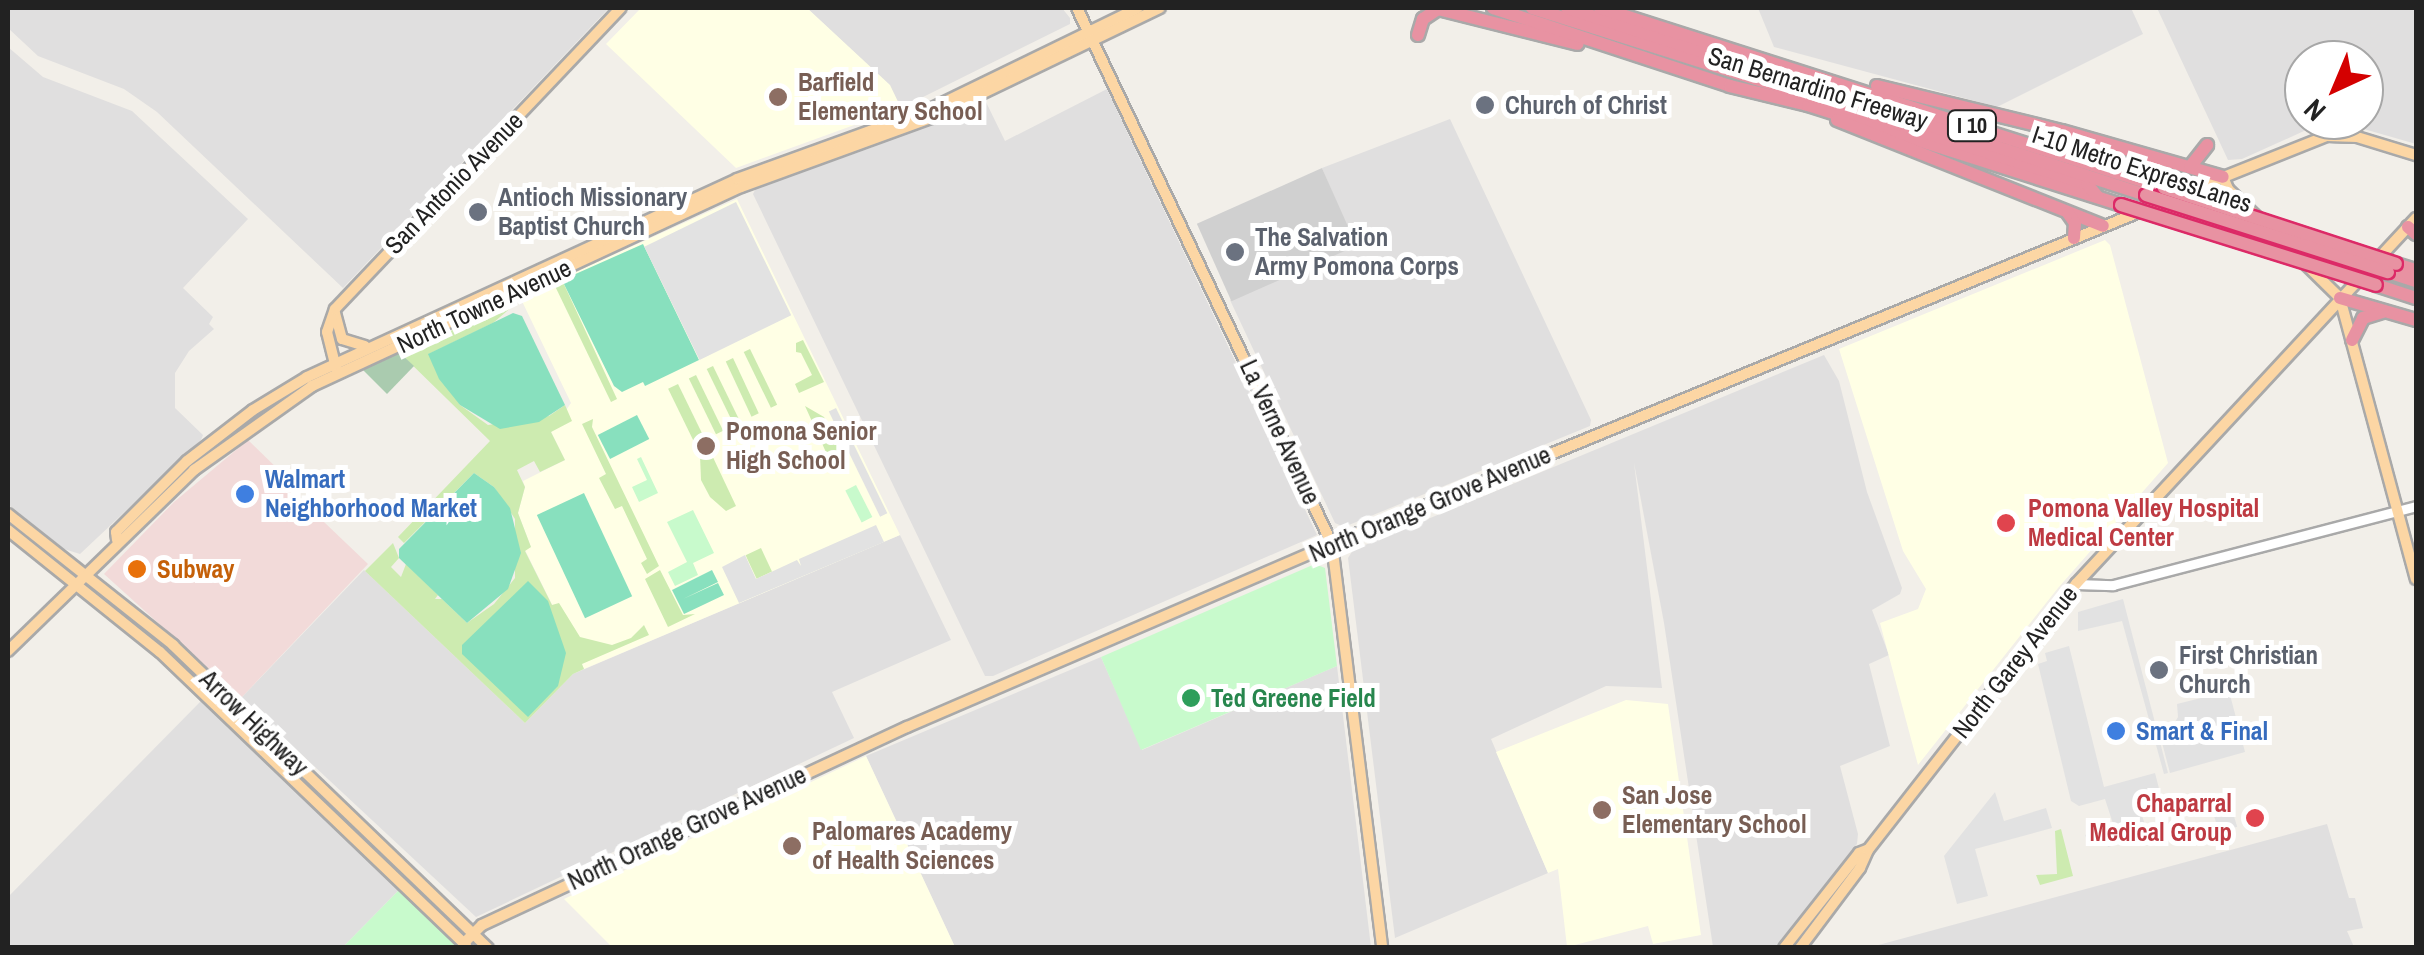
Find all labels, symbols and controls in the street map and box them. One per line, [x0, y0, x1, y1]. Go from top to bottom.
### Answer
street label: San Bernardino Freeway [1705, 40, 1931, 136]
north arrow [2284, 40, 2384, 140]
place label: Barfield Elementary School [798, 68, 983, 127]
marker: Barfield Elementary School [767, 86, 789, 108]
place label: Church of Christ [1505, 90, 1667, 120]
text: N [2295, 91, 2334, 130]
marker: Church of Christ [1474, 94, 1496, 116]
street label: San Antonio Avenue [378, 105, 530, 261]
road number: I 10 [1944, 109, 2000, 143]
street label: I-10 Metro ExpressLanes [2028, 119, 2256, 219]
place label: Antioch Missionary Baptist Church [498, 183, 687, 242]
marker: Antioch Missionary Baptist Church [467, 201, 489, 223]
place label: The Salvation Army Pomona Corps [1255, 223, 1459, 282]
marker: The Salvation Army Pomona Corps [1224, 241, 1246, 263]
street label: North Towne Avenue [392, 252, 576, 360]
street label: La Verne Avenue [1233, 355, 1327, 509]
place label: Pomona Senior High School [726, 417, 876, 476]
marker: Pomona Senior High School [695, 435, 717, 457]
street label: North Orange Grove Avenue [1304, 439, 1556, 569]
place label: Walmart Neighborhood Market [265, 465, 477, 524]
marker: Walmart Neighborhood Market [234, 483, 256, 505]
place label: Pomona Valley Hospital Medical Center [2028, 494, 2259, 553]
marker: Pomona Valley Hospital Medical Center [1993, 510, 2019, 536]
place label: Subway [157, 554, 234, 584]
marker: Subway [126, 558, 148, 580]
street label: North Garey Avenue [1946, 579, 2084, 745]
place label: First Christian Church [2179, 641, 2318, 700]
marker: First Christian Church [2148, 659, 2170, 681]
street label: Arrow Highway [194, 664, 314, 782]
place label: Ted Greene Field [1211, 683, 1376, 713]
marker: Ted Greene Field [1180, 687, 1202, 709]
place label: Smart & Final [2136, 716, 2268, 746]
marker: Smart & Final [2105, 720, 2127, 742]
street label: North Orange Grove Avenue [563, 759, 811, 897]
place label: San Jose Elementary School [1622, 781, 1807, 840]
place label: Chaparral Medical Group [2090, 789, 2232, 848]
marker: San Jose Elementary School [1591, 799, 1613, 821]
marker: Chaparral Medical Group [2242, 805, 2268, 831]
place label: Palomares Academy of Health Sciences [812, 817, 1013, 876]
marker: Palomares Academy of Health Sciences [781, 835, 803, 857]

